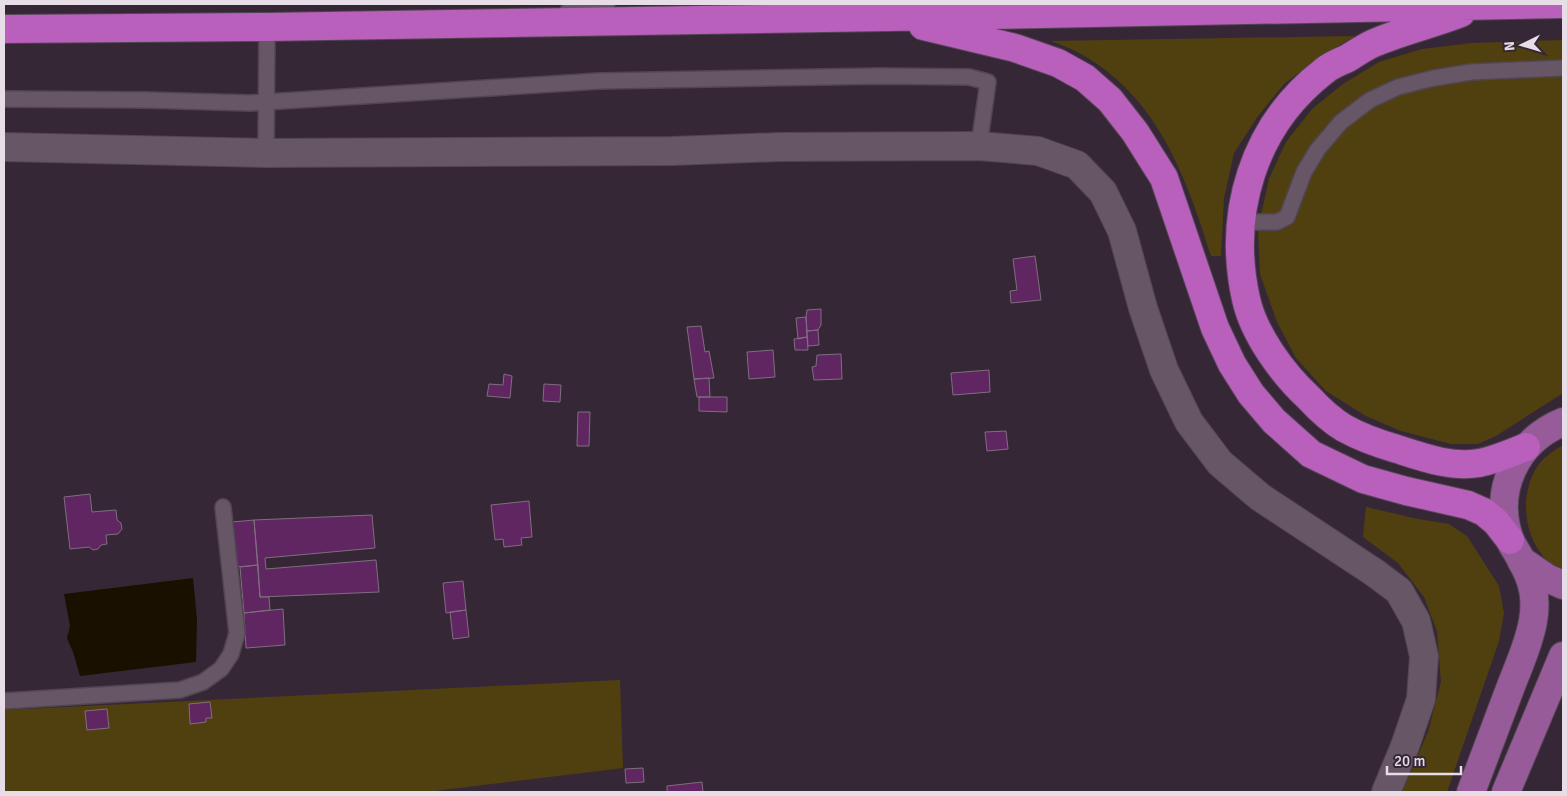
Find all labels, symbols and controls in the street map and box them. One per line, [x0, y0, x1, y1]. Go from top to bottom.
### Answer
north arrow [1497, 20, 1547, 70]
text: N [1501, 40, 1518, 52]
scale bar [1387, 744, 1461, 776]
text: 20 m [1394, 752, 1425, 770]

